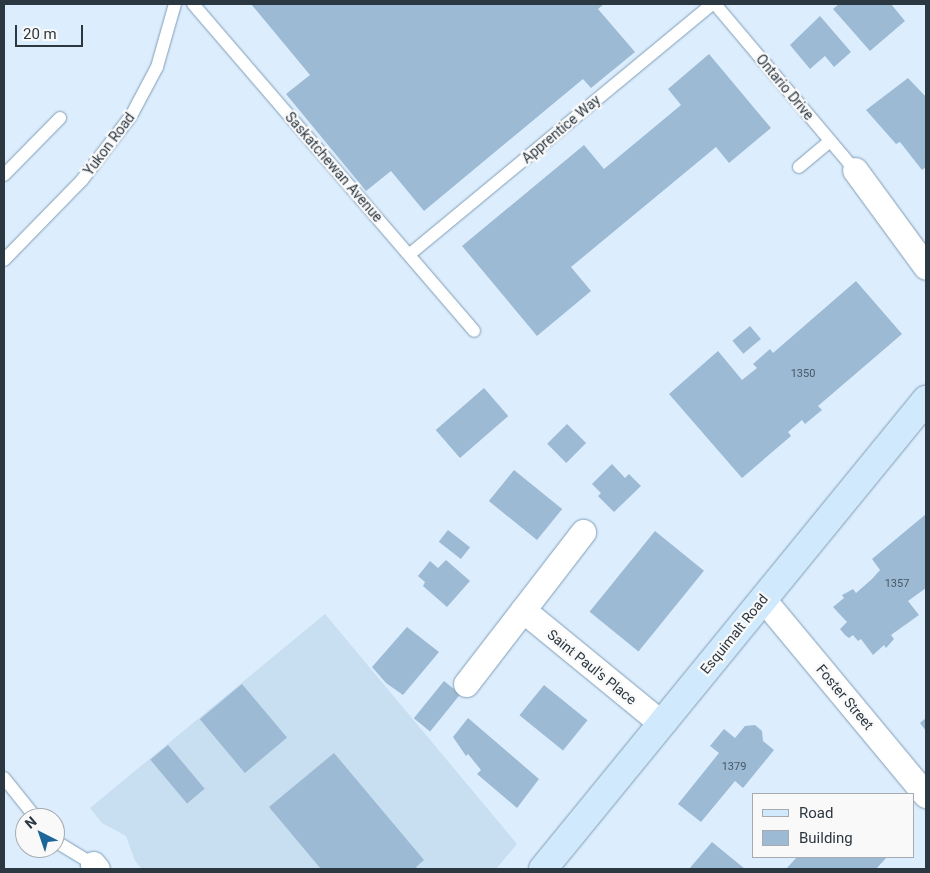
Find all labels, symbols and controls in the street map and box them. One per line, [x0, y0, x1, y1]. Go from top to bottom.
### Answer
scale bar [18, 15, 85, 47]
text: 20 m [23, 25, 57, 43]
street label: Ontario Drive [753, 51, 817, 123]
street label: Apprentice Way [518, 91, 604, 167]
street label: Yukon Road [80, 109, 138, 179]
street label: Saskatchewan Avenue [282, 109, 386, 225]
house number: 1350 [791, 367, 815, 381]
house number: 1357 [885, 577, 909, 591]
street label: Esquimalt Road [697, 591, 771, 677]
street label: Saint Paul's Place [544, 626, 640, 708]
street label: Foster Street [813, 661, 877, 733]
house number: 1379 [722, 760, 746, 774]
legend [752, 793, 915, 858]
text: Road [799, 804, 833, 822]
north arrow [15, 808, 65, 858]
text: N [22, 813, 40, 832]
text: Building [799, 829, 853, 847]

